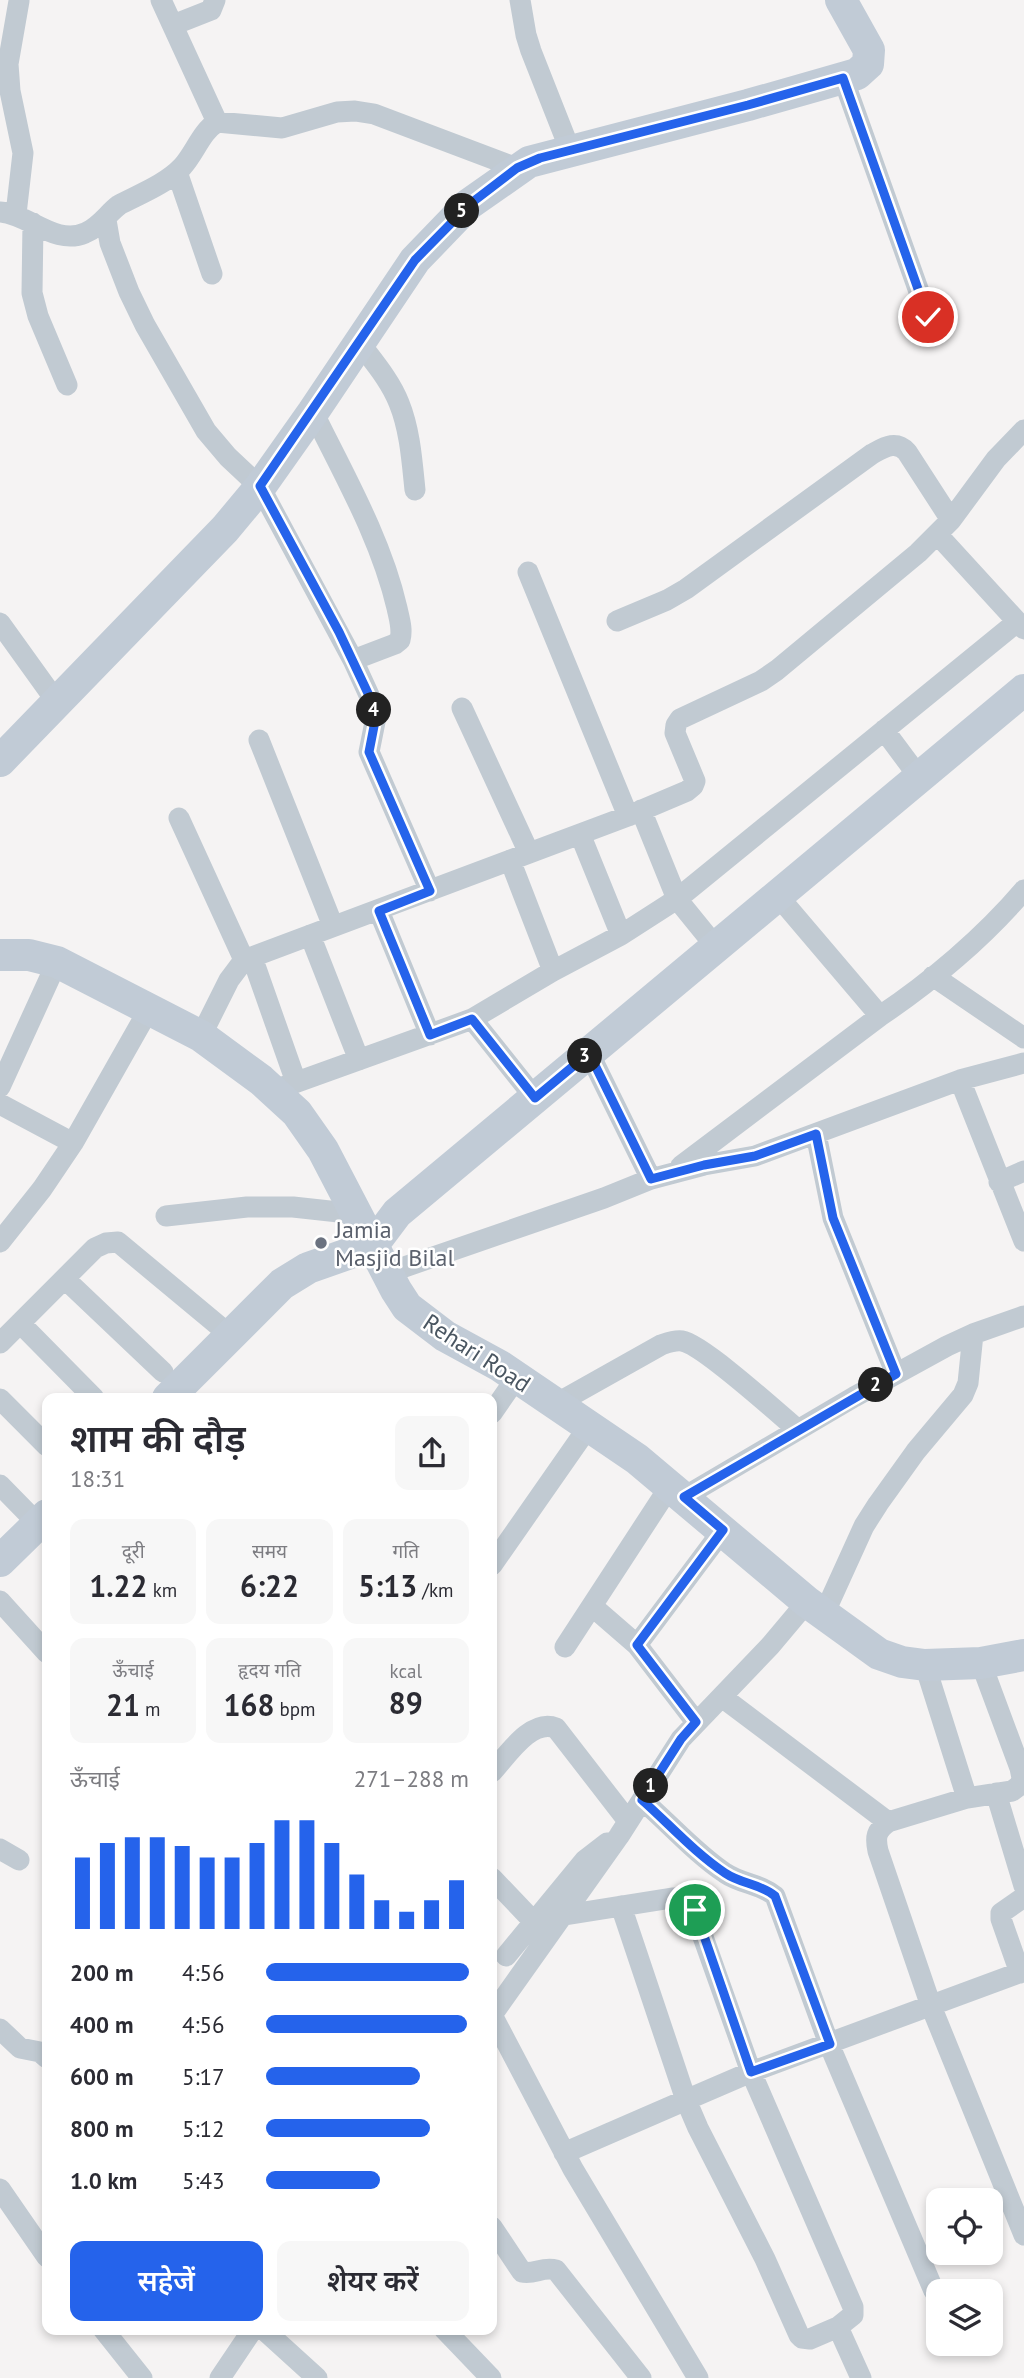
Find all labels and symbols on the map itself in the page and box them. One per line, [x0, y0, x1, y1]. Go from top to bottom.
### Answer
pin: 5 [444, 194, 480, 228]
pin [898, 287, 958, 347]
pin: 4 [356, 692, 392, 728]
pin: 3 [568, 1038, 602, 1074]
place label: Jamia Masjid Bilal [334, 1214, 455, 1273]
marker: Jamia Masjid Bilal [313, 1235, 329, 1251]
street label: Rehari Road [417, 1307, 537, 1399]
pin: 2 [858, 1368, 894, 1402]
pin: 1 [634, 1768, 668, 1803]
pin [665, 1880, 725, 1940]

